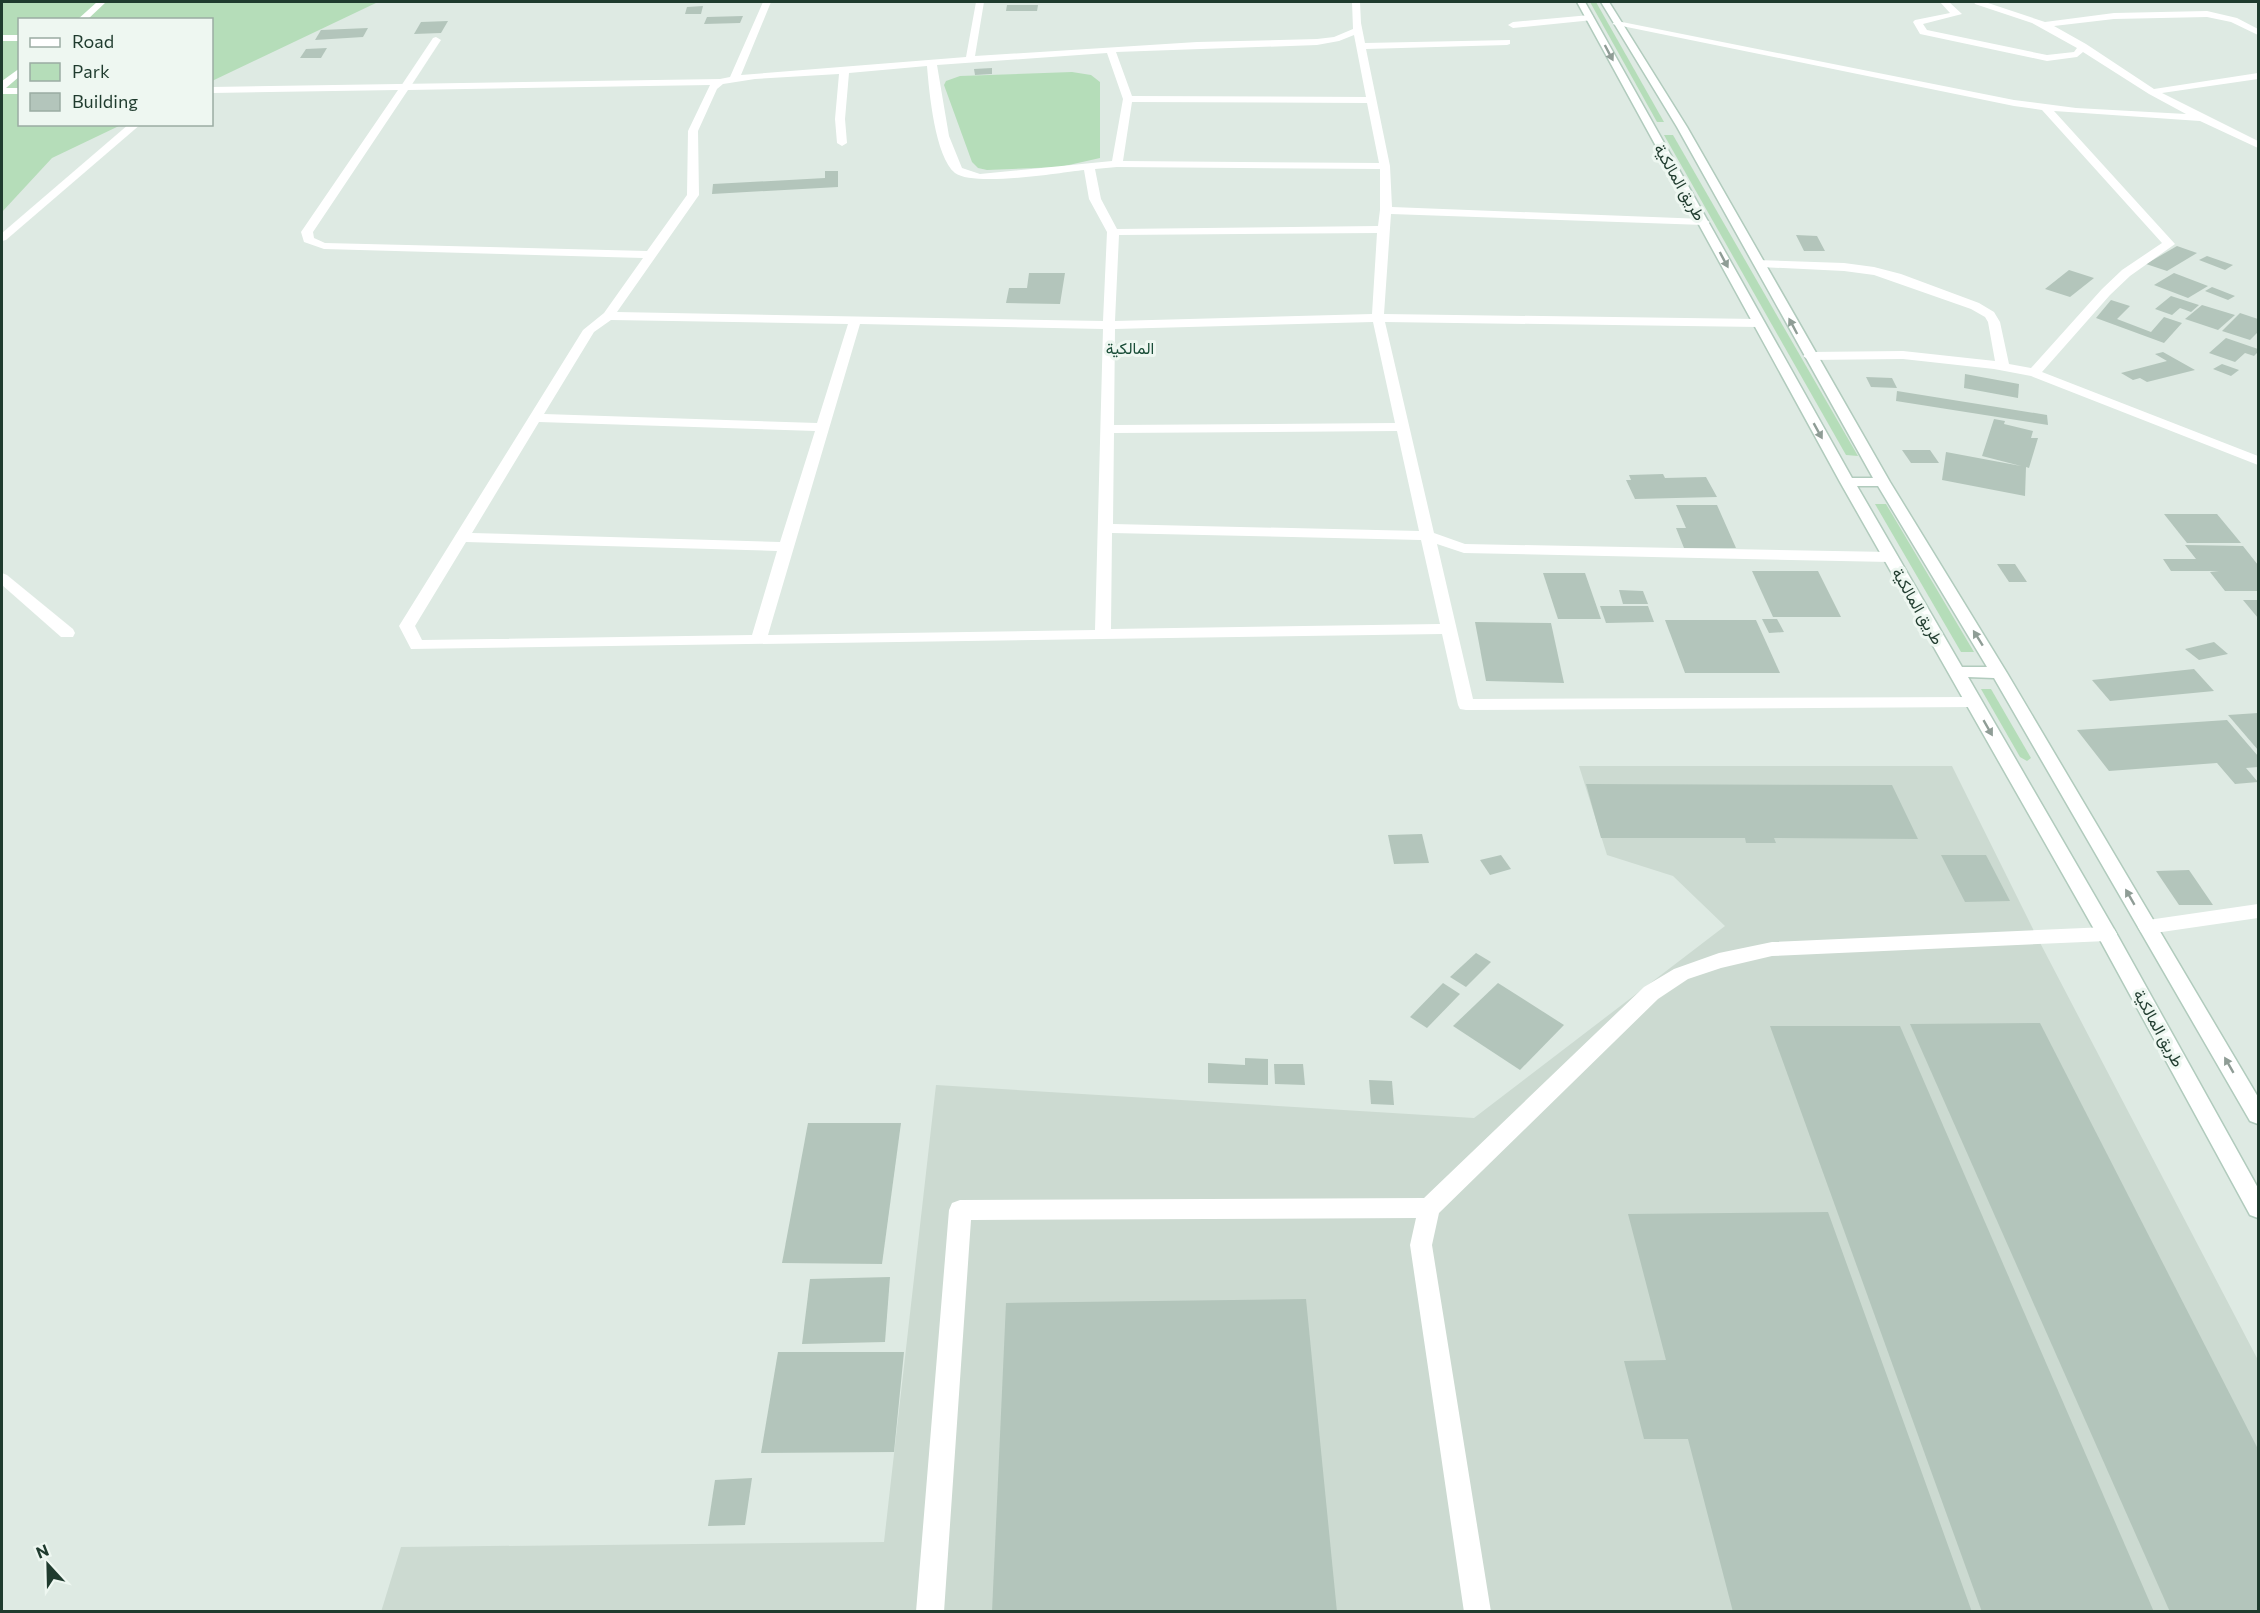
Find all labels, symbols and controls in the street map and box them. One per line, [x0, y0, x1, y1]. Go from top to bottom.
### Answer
legend [18, 18, 213, 126]
text: Road [72, 30, 114, 52]
one-way arrow [1604, 45, 1614, 62]
text: Park [72, 60, 110, 82]
text: Building [72, 90, 138, 112]
street label: طريق المالكية [1649, 140, 1710, 225]
one-way arrow [1719, 252, 1729, 269]
one-way arrow [1788, 317, 1798, 334]
district label: المالكية [1106, 338, 1154, 358]
one-way arrow [1813, 423, 1823, 440]
street label: طريق المالكية [1887, 564, 1948, 649]
one-way arrow [1973, 630, 1984, 646]
one-way arrow [1983, 720, 1993, 737]
one-way arrow [2125, 888, 2135, 905]
street label: طريق المالكية [2129, 986, 2188, 1071]
one-way arrow [2224, 1056, 2234, 1073]
north arrow [18, 1535, 78, 1595]
text: N [33, 1540, 51, 1562]

